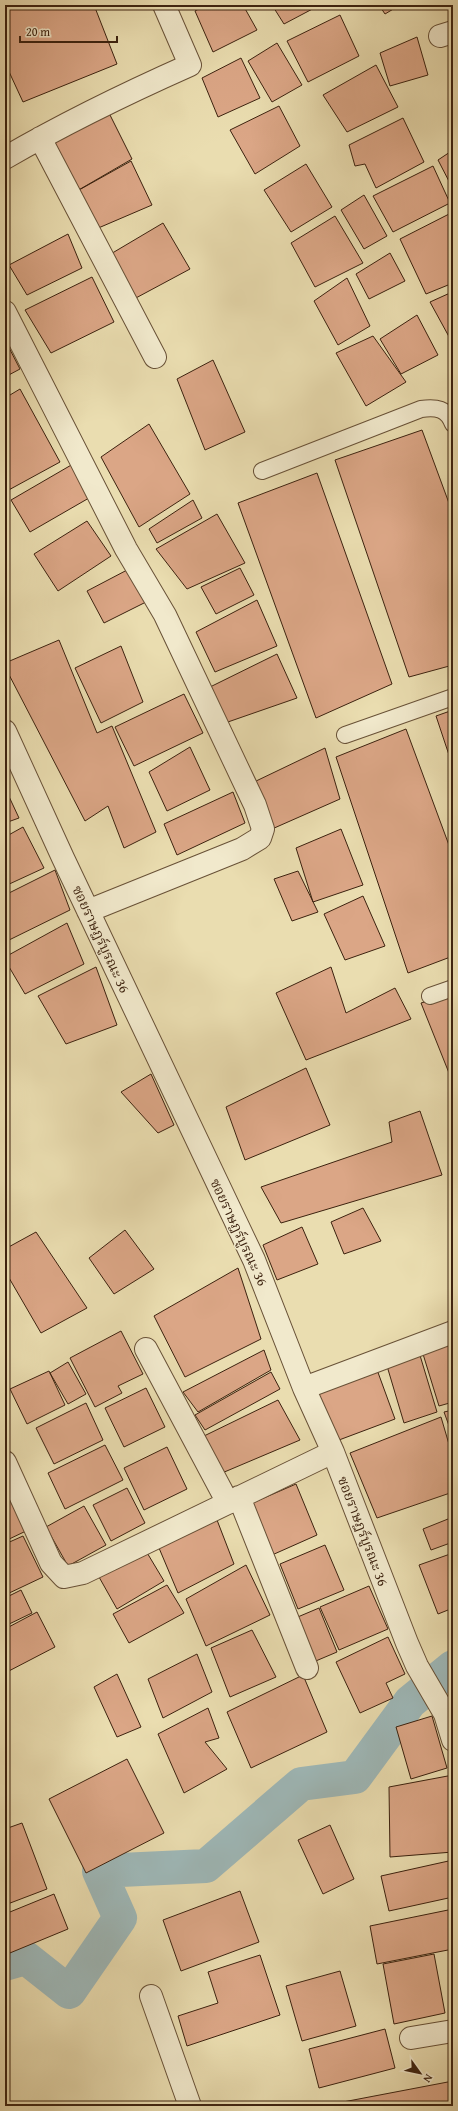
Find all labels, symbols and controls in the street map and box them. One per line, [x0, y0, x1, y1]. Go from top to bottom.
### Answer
scale bar [20, 18, 117, 44]
text: 20 m [26, 23, 50, 40]
street label: ซอยราษฎร์บูรณะ 36 [67, 882, 135, 996]
street label: ซอยราษฎร์บูรณะ 36 [205, 1175, 273, 1289]
street label: ซอยราษฎร์บูรณะ 36 [333, 1473, 393, 1589]
north arrow [400, 2053, 440, 2093]
text: N [419, 2071, 437, 2086]

